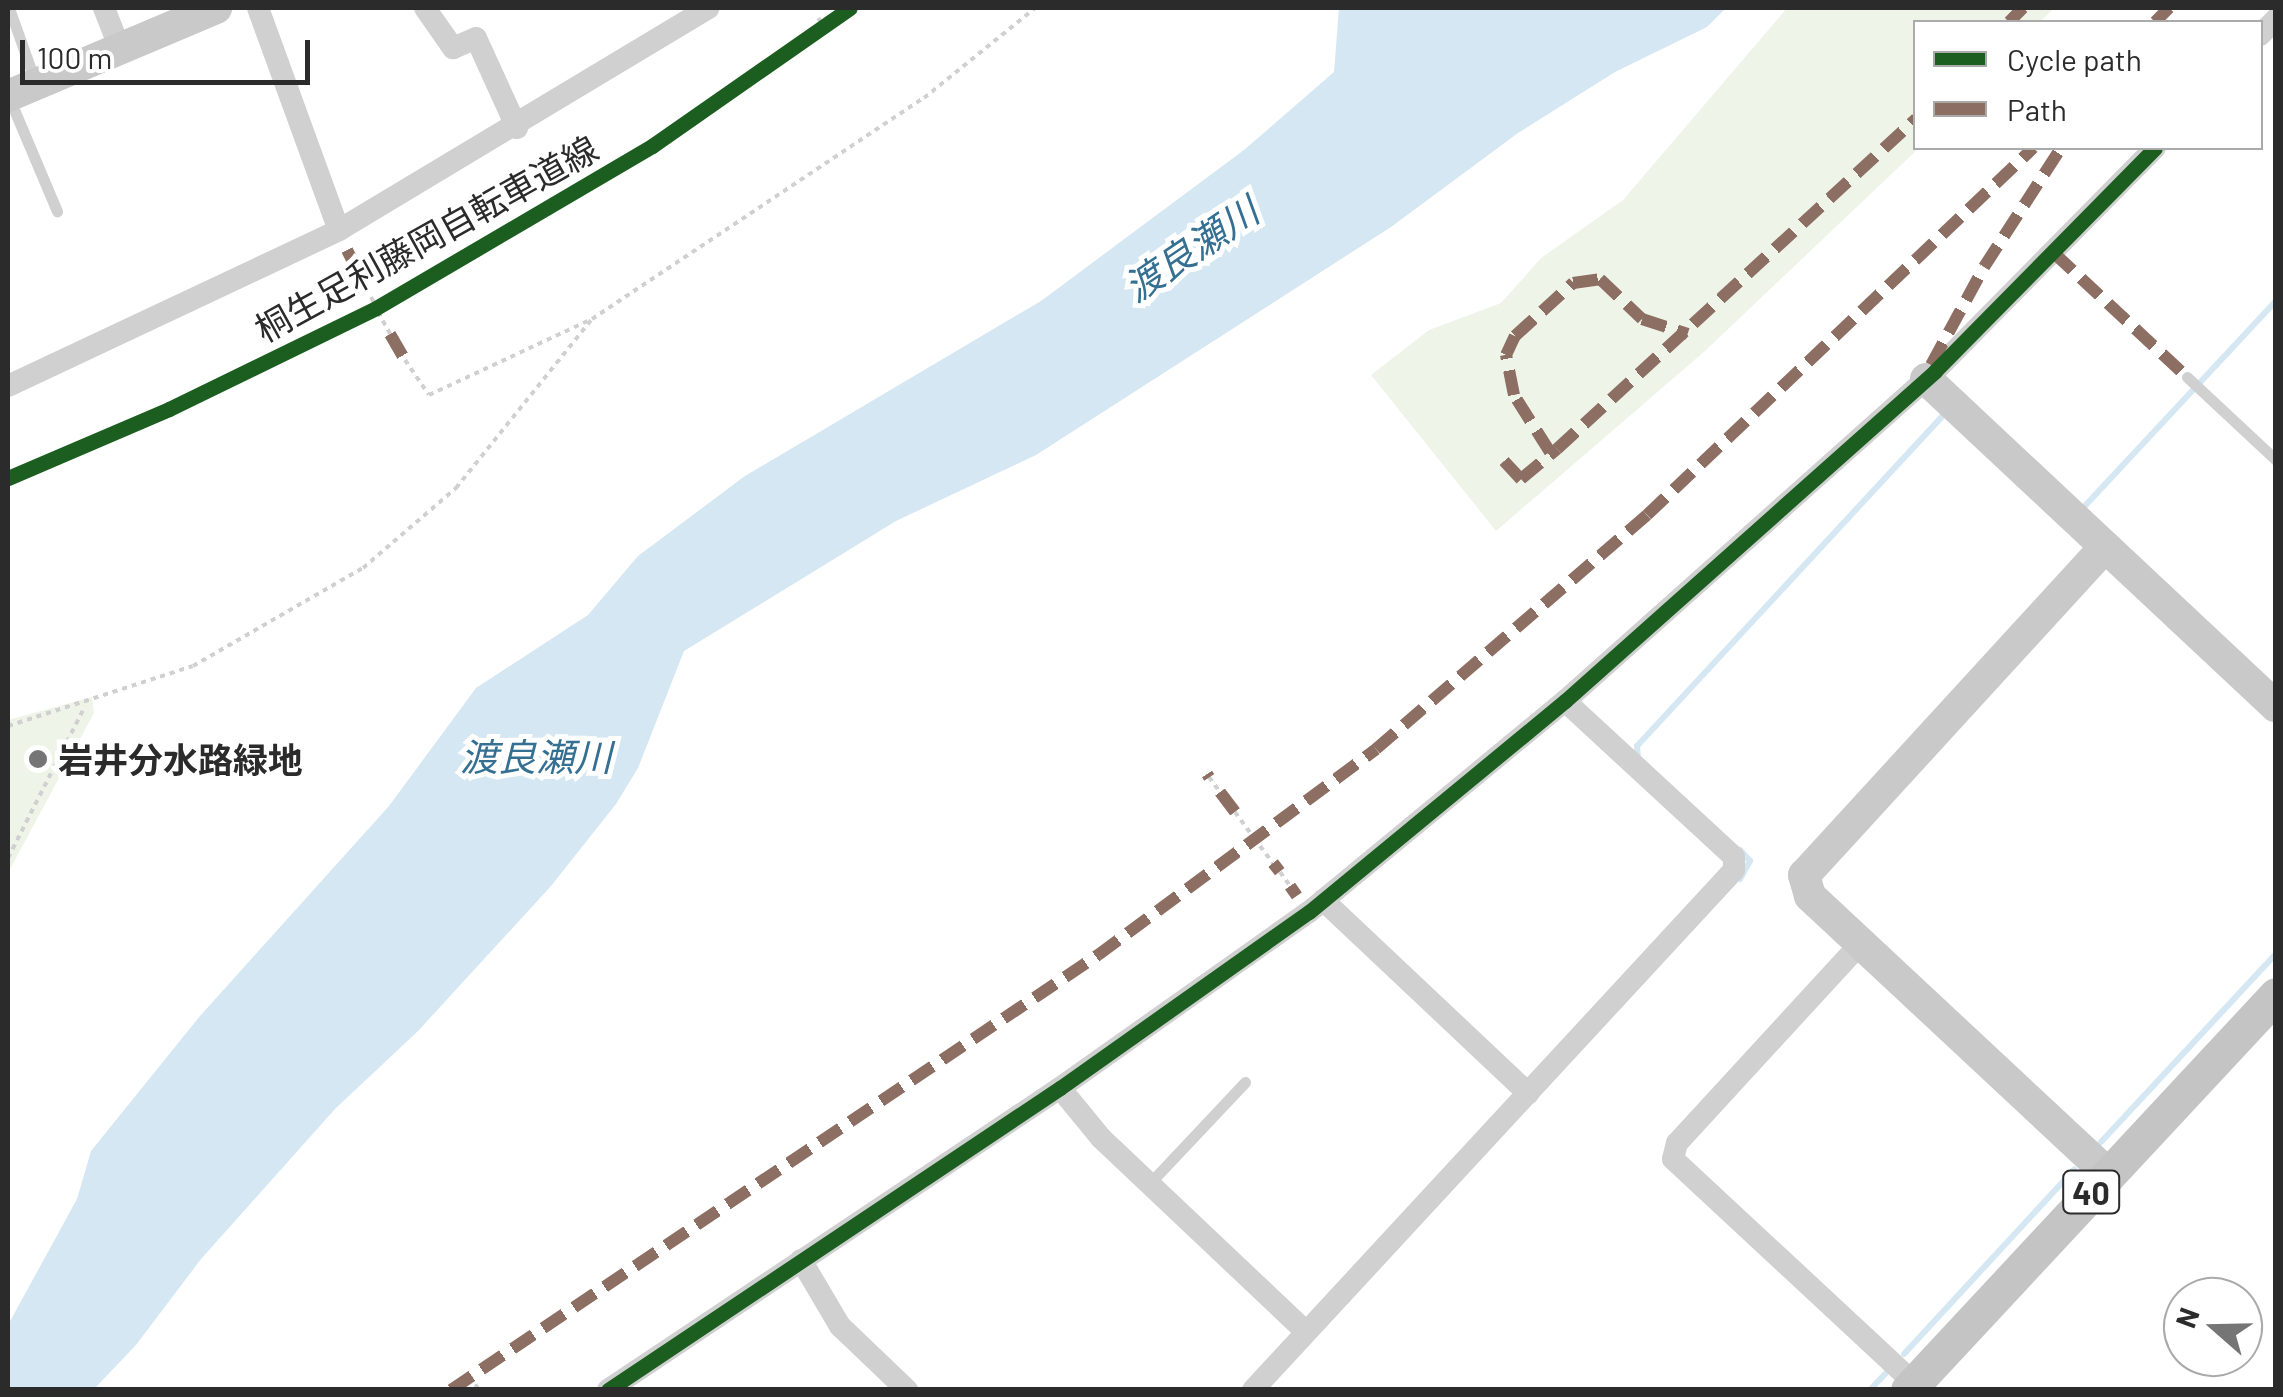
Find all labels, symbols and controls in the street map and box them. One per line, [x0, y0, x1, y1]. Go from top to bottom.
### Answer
scale bar [25, 20, 315, 82]
legend [1913, 20, 2263, 150]
text: 100 m [37, 39, 112, 75]
text: Cycle path [2007, 41, 2142, 77]
text: Path [2007, 91, 2067, 127]
street label: 桐生足利藤岡自転車道線 [247, 126, 605, 350]
water label: 渡良瀬川 [1115, 188, 1267, 310]
water label: 渡良瀬川 [460, 734, 612, 780]
place label: 岩井分水路緑地 [58, 738, 303, 780]
marker: 岩井分水路緑地 [27, 748, 49, 770]
road number: 40 [2061, 1165, 2121, 1219]
north arrow [2163, 1277, 2263, 1377]
text: N [2168, 1303, 2206, 1332]

